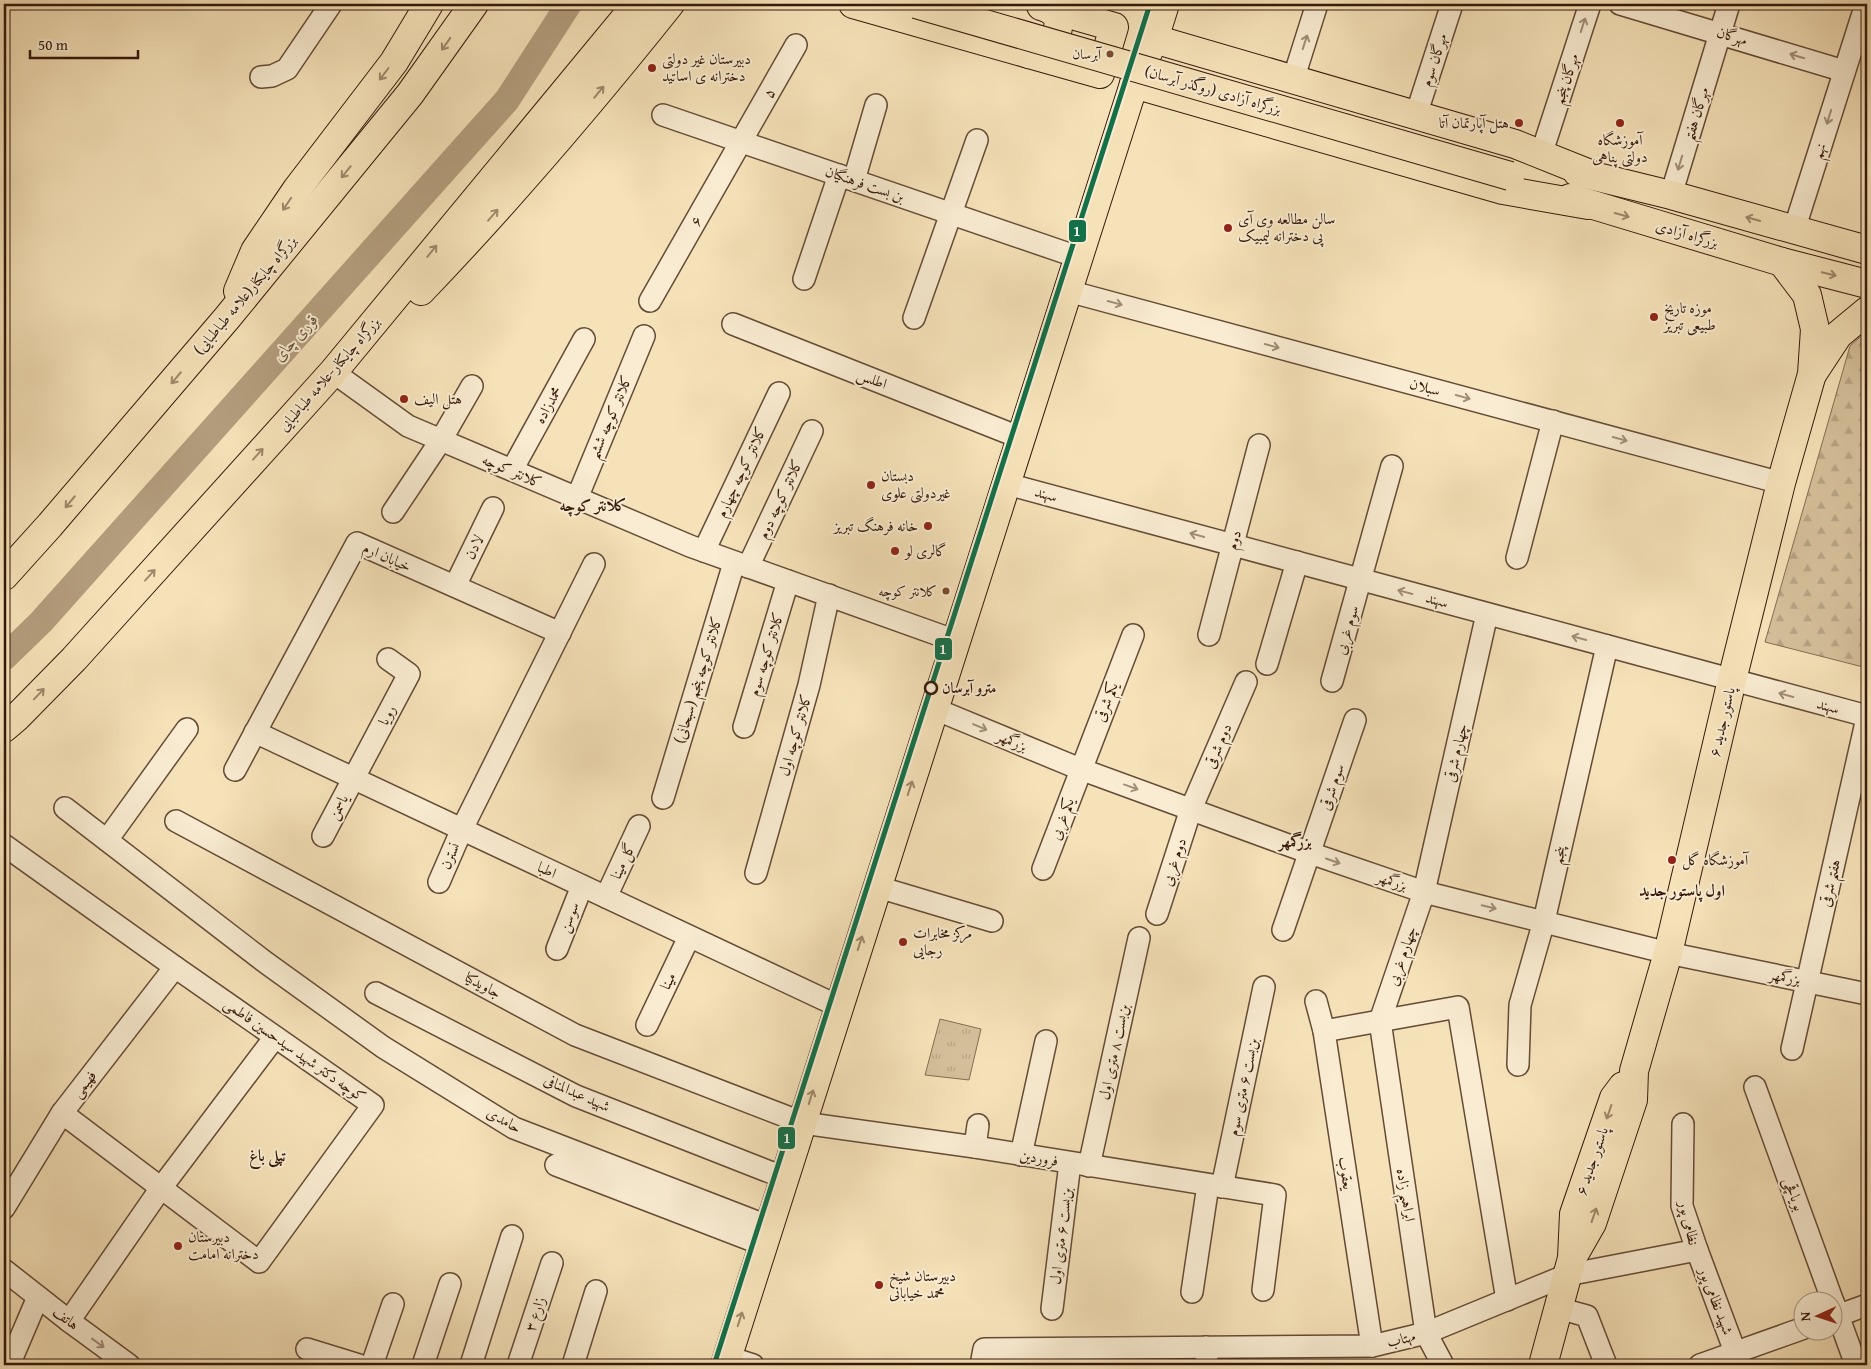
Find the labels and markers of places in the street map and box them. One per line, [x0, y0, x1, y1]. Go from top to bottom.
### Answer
place label: آبرسان [1072, 44, 1103, 64]
place label: دبیرستان غیر دولتی دخترانه ی اساتید [662, 48, 751, 86]
marker: آبرسان [1105, 49, 1115, 59]
marker: دبیرستان غیر دولتی دخترانه ی اساتید [646, 62, 658, 74]
place label: هتل آپارتمان آتا [1439, 112, 1509, 134]
marker: هتل آپارتمان آتا [1513, 117, 1525, 129]
marker: آموزشگاه دولتی پناهی [1614, 117, 1626, 129]
place label: آموزشگاه دولتی پناهی [1592, 129, 1648, 168]
place label: سالن مطالعه وی آی پی دخترانه لیمبیک [1238, 208, 1335, 248]
marker: سالن مطالعه وی آی پی دخترانه لیمبیک [1222, 222, 1234, 234]
place label: موزه تاریخ طبیعی تبریز [1662, 297, 1716, 336]
marker: موزه تاریخ طبیعی تبریز [1648, 311, 1660, 323]
place label: هتل الیف [414, 388, 462, 410]
marker: هتل الیف [398, 393, 410, 405]
place label: دبستان غیردولتی علوی [881, 465, 951, 504]
marker: دبستان غیردولتی علوی [865, 479, 877, 491]
place label: خانه فرهنگ تبریز [832, 515, 918, 536]
marker: خانه فرهنگ تبریز [922, 520, 934, 532]
place label: گالری لو [903, 540, 947, 561]
marker: گالری لو [889, 545, 901, 557]
place label: کلانتر کوچه [878, 581, 937, 601]
marker: کلانتر کوچه [941, 586, 951, 596]
place label: مترو آبرسان [942, 677, 997, 698]
marker: مترو آبرسان [924, 681, 938, 695]
place label: آموزشگاه گل [1682, 849, 1750, 870]
marker: آموزشگاه گل [1666, 854, 1678, 866]
place label: مرکز مخابرات رجایی [913, 922, 972, 960]
marker: مرکز مخابرات رجایی [897, 936, 909, 948]
place label: دبیرستان دخترانه امامت [188, 1226, 259, 1264]
marker: دبیرستان دخترانه امامت [172, 1240, 184, 1252]
place label: دبیرستان شیخ محمد خیابانی [889, 1265, 956, 1303]
marker: دبیرستان شیخ محمد خیابانی [873, 1279, 885, 1291]

